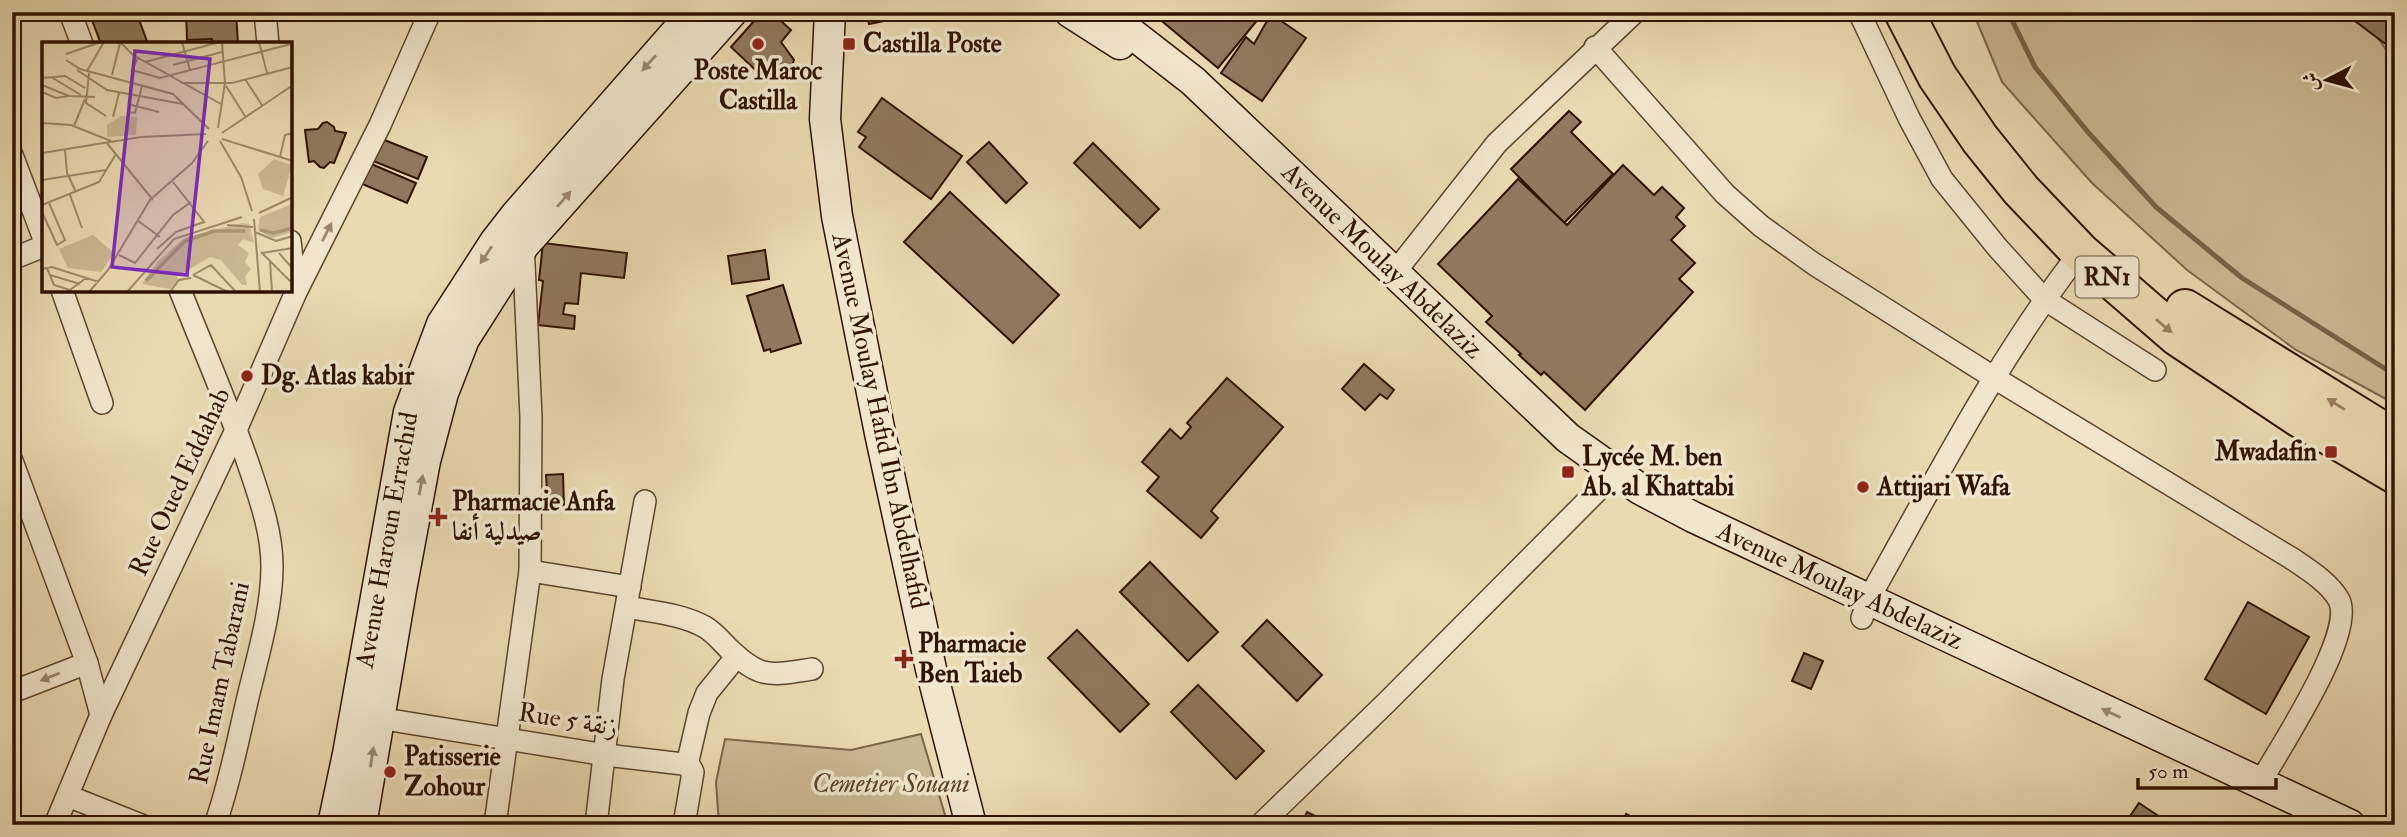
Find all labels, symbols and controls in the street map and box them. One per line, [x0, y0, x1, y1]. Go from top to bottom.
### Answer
place label: Castilla Poste [863, 28, 1002, 60]
marker: Poste Maroc Castilla [750, 36, 766, 52]
marker: Castilla Poste [841, 36, 857, 52]
inset map [42, 42, 292, 292]
north arrow [2292, 46, 2362, 116]
one-way arrow [641, 54, 657, 72]
place label: Poste Maroc Castilla [694, 55, 823, 117]
text: ش [2298, 71, 2324, 92]
street label: Avenue Moulay Abdelaziz [1274, 156, 1490, 366]
one-way arrow [556, 191, 572, 208]
one-way arrow [322, 222, 333, 242]
street label: Avenue Moulay Hafid Ibn Abdelhafid [824, 229, 936, 612]
one-way arrow [479, 245, 492, 265]
road number: RN1 [2076, 256, 2138, 298]
one-way arrow [2156, 318, 2173, 333]
place label: Dg. Atlas kabir [261, 360, 414, 393]
marker: Dg. Atlas kabir [239, 368, 255, 384]
street label: Rue Oued Eddahab [122, 383, 238, 581]
one-way arrow [2326, 398, 2346, 411]
street label: Avenue Haroun Errachid [349, 409, 425, 672]
place label: Mwadafin [2214, 436, 2318, 468]
place label: Lycée M. ben Ab. al Khattabi [1581, 441, 1734, 503]
marker: Mwadafin [2323, 444, 2339, 460]
marker: Lycée M. ben Ab. al Khattabi [1560, 464, 1576, 480]
place label: Attijari Wafa [1876, 471, 2011, 503]
one-way arrow [415, 474, 426, 496]
marker: Attijari Wafa [1855, 479, 1871, 495]
place label: Pharmacie Anfa صيدلية أنفا [452, 486, 616, 548]
marker: Pharmacie Anfa صيدلية أنفا [430, 509, 446, 525]
street label: Avenue Moulay Abdelaziz [1711, 514, 1968, 657]
street label: Rue Imam Tabarani [183, 579, 257, 787]
place label: Pharmacie Ben Taieb [918, 628, 1026, 690]
marker: Pharmacie Ben Taieb [896, 651, 912, 667]
one-way arrow [39, 671, 60, 682]
street label: Rue 5 زنقة [516, 696, 620, 744]
one-way arrow [2101, 708, 2121, 719]
place label: Patisserie Zohour [404, 741, 501, 803]
one-way arrow [366, 746, 377, 768]
scale bar [2138, 746, 2276, 790]
text: 50 m [2148, 758, 2189, 785]
marker: Patisserie Zohour [382, 764, 398, 780]
park label: Cemetier Souani [812, 768, 970, 800]

